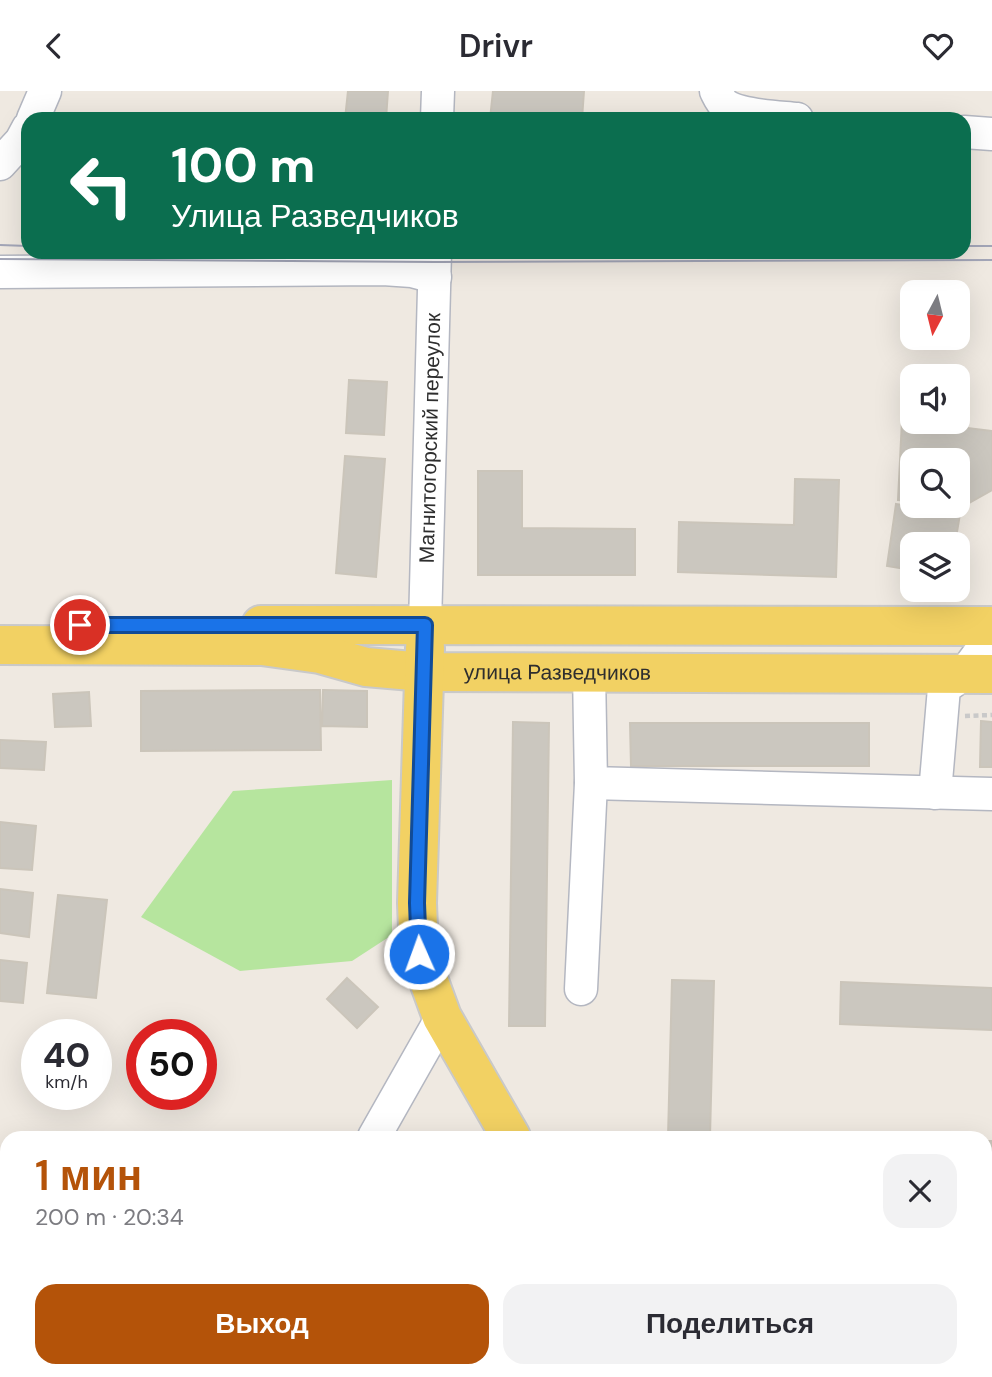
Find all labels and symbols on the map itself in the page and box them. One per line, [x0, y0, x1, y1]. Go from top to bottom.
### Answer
north arrow [900, 280, 970, 350]
street label: Магнитогорский переулок [413, 312, 447, 564]
pin [50, 595, 110, 655]
street label: улица Разведчиков [464, 658, 651, 687]
position arrow [382, 917, 456, 991]
speed limit sign: 50 [126, 1019, 217, 1110]

